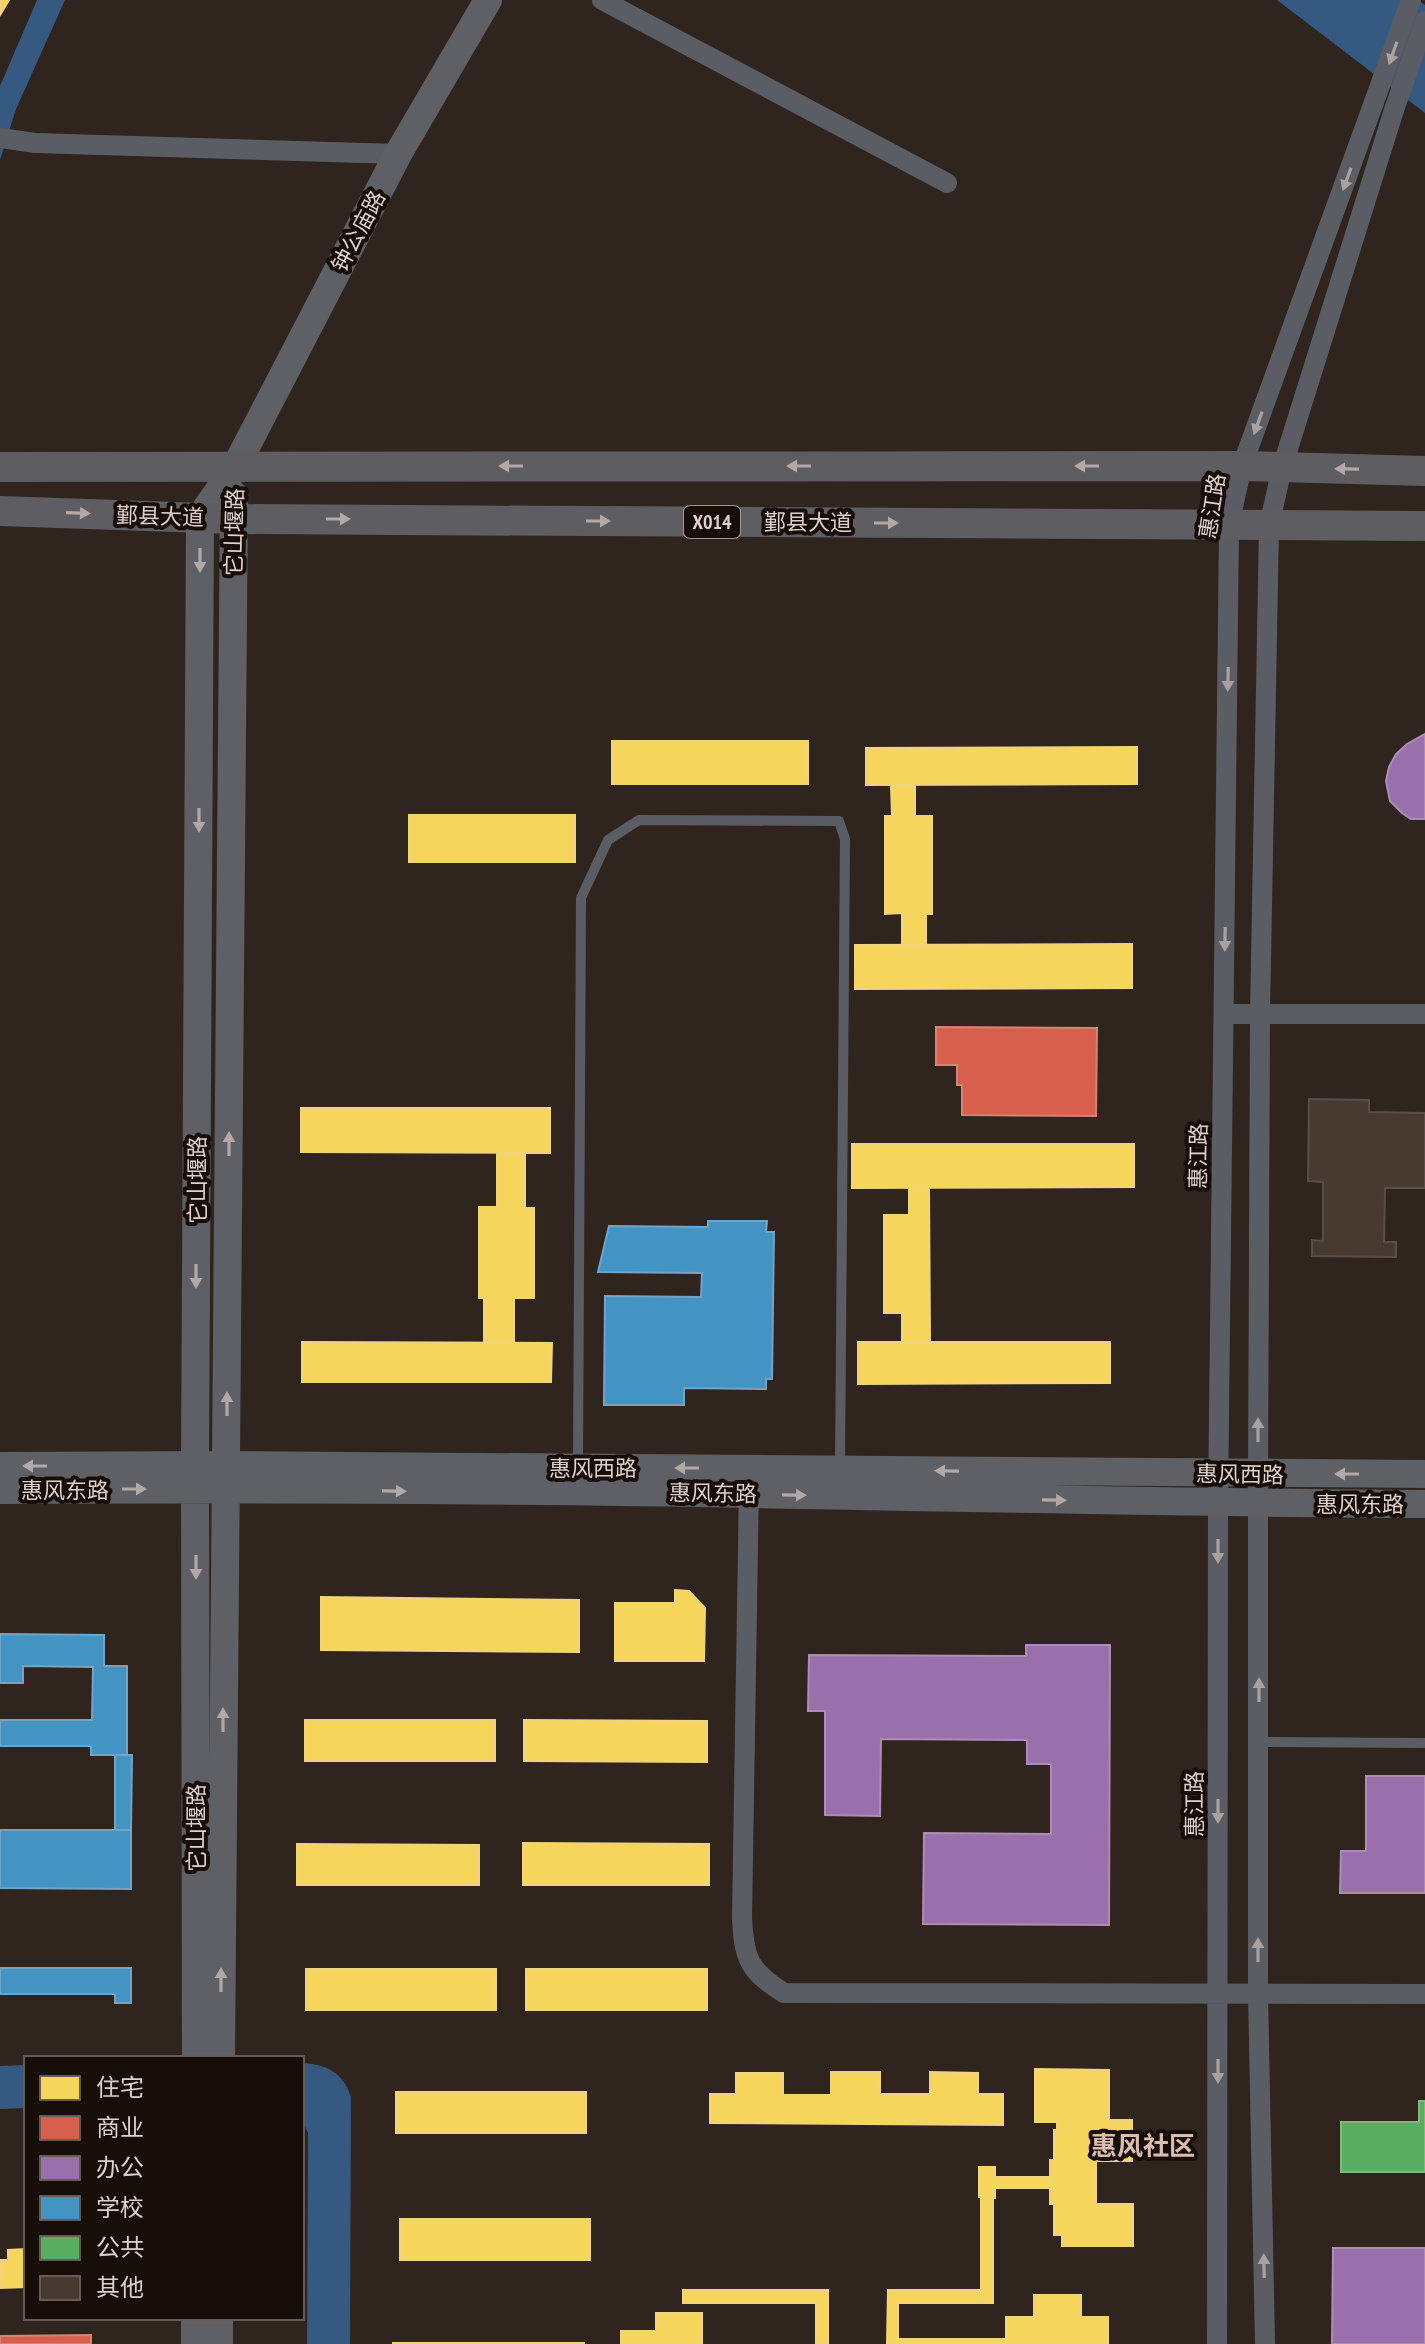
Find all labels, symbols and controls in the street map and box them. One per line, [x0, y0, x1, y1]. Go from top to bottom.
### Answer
one-way arrow [1386, 41, 1398, 65]
one-way arrow [1341, 167, 1353, 191]
street label: 钟公庙路 [325, 186, 391, 276]
one-way arrow [1251, 411, 1264, 435]
one-way arrow [498, 460, 523, 472]
one-way arrow [786, 460, 811, 472]
one-way arrow [1074, 460, 1099, 472]
one-way arrow [1334, 463, 1359, 476]
street label: 惠江路 [1193, 471, 1231, 541]
street label: 它山堰路 [219, 488, 249, 576]
street label: 鄞县大道 [116, 500, 204, 532]
road number: X014 [684, 506, 740, 538]
one-way arrow [66, 507, 91, 520]
street label: 鄞县大道 [764, 508, 852, 536]
one-way arrow [326, 513, 351, 525]
one-way arrow [586, 515, 611, 527]
one-way arrow [874, 517, 899, 529]
one-way arrow [194, 548, 206, 573]
one-way arrow [1221, 667, 1234, 692]
one-way arrow [193, 808, 205, 833]
one-way arrow [1219, 927, 1231, 952]
street label: 惠江路 [1183, 1123, 1213, 1189]
one-way arrow [222, 1131, 235, 1156]
street label: 它山堰路 [183, 1136, 211, 1224]
one-way arrow [190, 1264, 203, 1289]
one-way arrow [221, 1391, 233, 1416]
one-way arrow [1252, 1417, 1264, 1442]
street label: 惠风西路 [549, 1454, 637, 1482]
street label: 惠风西路 [1196, 1459, 1284, 1489]
one-way arrow [22, 1460, 47, 1472]
one-way arrow [674, 1462, 699, 1474]
one-way arrow [934, 1465, 959, 1477]
one-way arrow [1334, 1468, 1359, 1480]
street label: 惠风东路 [21, 1476, 109, 1504]
street label: 惠风东路 [669, 1478, 757, 1508]
one-way arrow [122, 1483, 147, 1495]
one-way arrow [382, 1484, 407, 1497]
one-way arrow [782, 1488, 807, 1501]
street label: 惠风东路 [1316, 1490, 1404, 1518]
one-way arrow [1042, 1494, 1067, 1506]
one-way arrow [1212, 1539, 1224, 1564]
one-way arrow [190, 1555, 202, 1580]
one-way arrow [1253, 1677, 1265, 1702]
one-way arrow [217, 1707, 229, 1732]
street label: 惠江路 [1180, 1771, 1208, 1837]
street label: 它山堰路 [182, 1784, 210, 1872]
one-way arrow [1212, 1799, 1224, 1824]
one-way arrow [1252, 1937, 1264, 1962]
one-way arrow [215, 1967, 227, 1992]
legend [24, 2056, 304, 2320]
one-way arrow [1212, 2059, 1224, 2084]
text: 住宅 [96, 2072, 144, 2103]
text: 商业 [96, 2112, 144, 2143]
district label: 惠风社区 [1091, 2129, 1195, 2162]
text: 办公 [96, 2152, 144, 2183]
text: 学校 [96, 2192, 144, 2223]
text: 公共 [96, 2232, 144, 2263]
one-way arrow [1257, 2253, 1270, 2278]
text: 其他 [96, 2272, 144, 2303]

